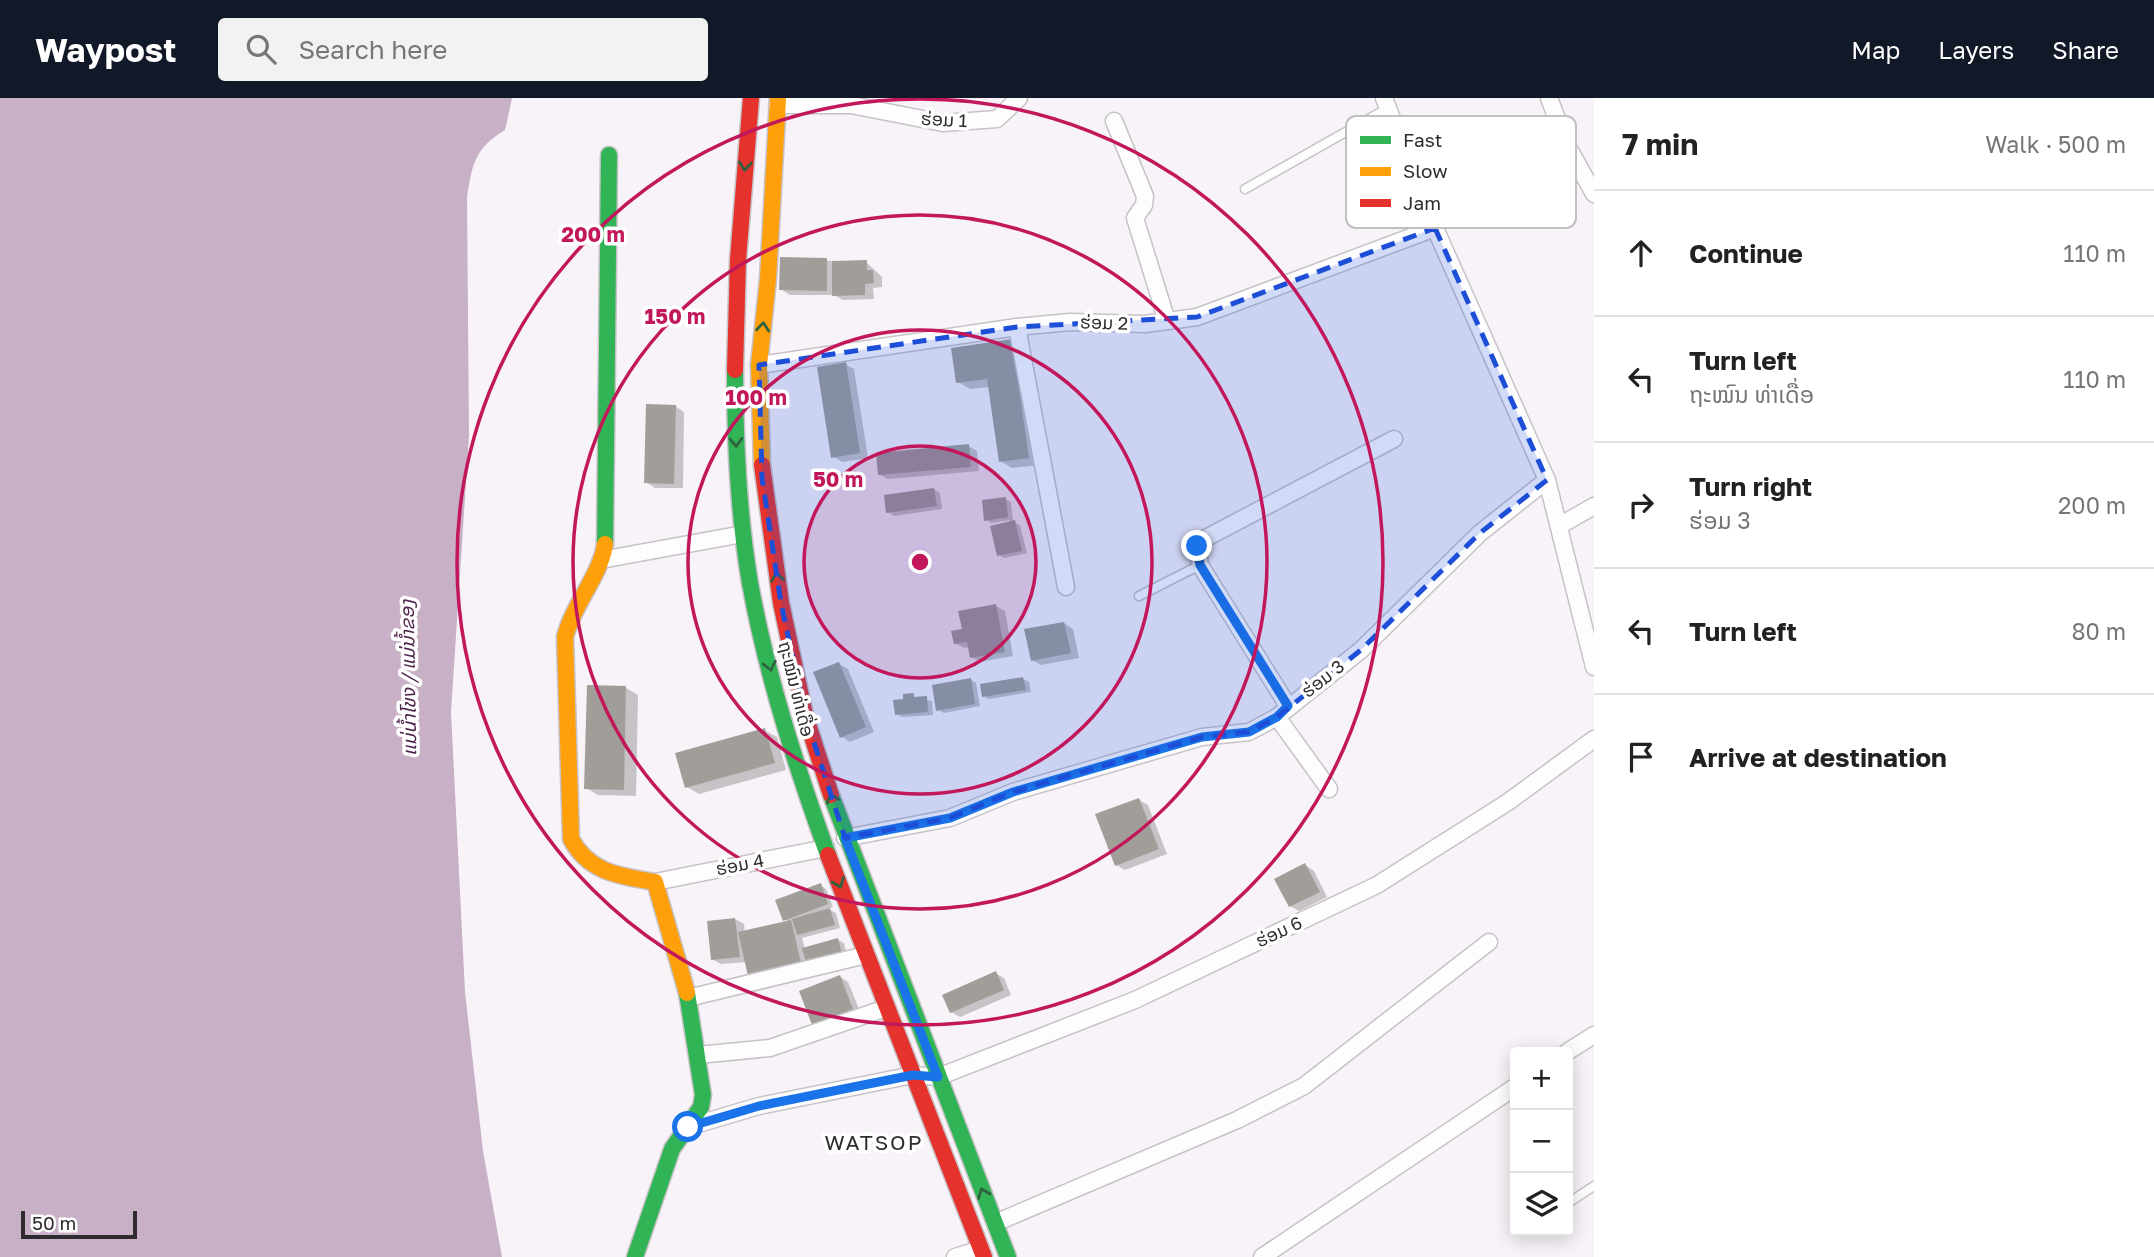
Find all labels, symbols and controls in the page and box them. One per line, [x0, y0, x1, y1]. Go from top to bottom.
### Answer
search box [218, 18, 708, 81]
text: Waypost [35, 30, 176, 69]
icon: search [242, 30, 280, 68]
text: Search here [298, 34, 447, 65]
text: Map [1851, 35, 1900, 64]
text: Layers [1938, 35, 2014, 64]
text: Share [2052, 35, 2119, 64]
street label: ຮ່ອມ 1 [920, 107, 968, 131]
legend [1346, 116, 1576, 228]
text: 7 min [1622, 126, 1698, 162]
text: Fast [1403, 128, 1442, 151]
text: Walk · 500 m [1985, 130, 2126, 158]
text: Slow [1403, 159, 1448, 182]
one-way arrow [738, 161, 753, 172]
text: Jam [1403, 191, 1441, 214]
text: 200 m [561, 221, 625, 247]
icon: ahead [1622, 234, 1660, 272]
text: Continue [1689, 238, 1803, 269]
text: 110 m [2063, 239, 2126, 267]
text: 150 m [645, 303, 705, 329]
street label: ຮ່ອມ 2 [1080, 310, 1129, 334]
one-way arrow [755, 321, 770, 332]
text: Turn left [1689, 345, 1797, 376]
icon: left [1622, 360, 1660, 398]
text: 110 m [2063, 365, 2126, 393]
text: ຖະໝົນ ທ່າເດື່ອ [1689, 380, 1814, 408]
text: 100 m [725, 384, 787, 410]
one-way arrow [729, 437, 744, 448]
text: 50 m [813, 466, 863, 492]
text: Turn right [1689, 471, 1812, 502]
icon: right [1622, 486, 1660, 524]
text: 200 m [2058, 491, 2126, 519]
text: ຮ່ອມ 3 [1689, 506, 1751, 534]
route end [1181, 530, 1212, 561]
centre of rings [908, 550, 932, 574]
one-way arrow [770, 572, 785, 583]
water label: แม่น้ำโขง / ແມ່ນ້ຳຂອງ [393, 599, 420, 756]
icon: left [1622, 612, 1660, 650]
text: Turn left [1689, 616, 1797, 647]
text: 80 m [2072, 617, 2126, 645]
street label: ຖະໝົນ ທ່າເດື່ອ [774, 638, 821, 739]
street label: ຮ່ອມ 3 [1297, 655, 1348, 702]
one-way arrow [762, 660, 776, 672]
icon: arrive [1622, 738, 1660, 776]
text: Arrive at destination [1689, 742, 1947, 773]
one-way arrow [825, 792, 840, 804]
street label: ຮ່ອມ 4 [714, 849, 766, 879]
one-way arrow [830, 877, 844, 889]
street label: ຮ່ອມ 6 [1252, 911, 1305, 951]
map controls [1510, 1047, 1573, 1236]
button: + [1510, 1047, 1573, 1110]
button: − [1510, 1110, 1573, 1173]
route start [672, 1111, 703, 1142]
district label: WATSOP [825, 1129, 923, 1155]
button: layers [1510, 1173, 1573, 1236]
one-way arrow [978, 1188, 992, 1200]
scale bar [21, 1208, 136, 1240]
text: 50 m [32, 1211, 76, 1234]

